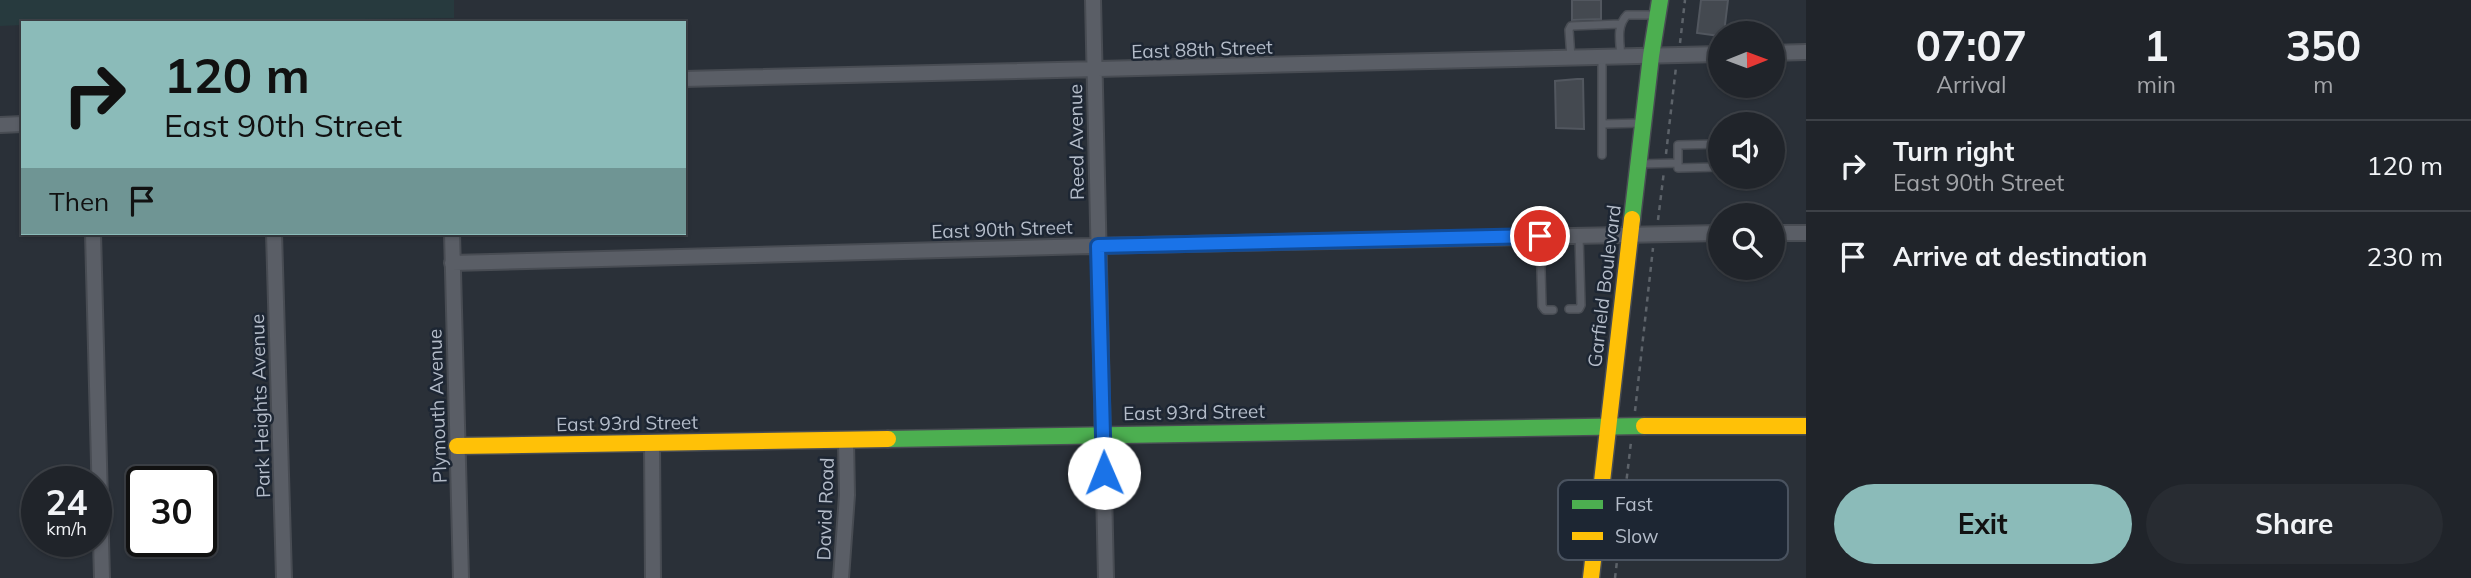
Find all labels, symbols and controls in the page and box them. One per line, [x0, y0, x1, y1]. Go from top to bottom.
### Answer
text: 07:07 [1916, 19, 2027, 72]
text: 1 [2144, 19, 2169, 72]
text: 350 [2286, 19, 2361, 72]
north arrow [1708, 21, 1785, 98]
map controls [1708, 21, 1785, 280]
street label: East 88th Street [1131, 35, 1273, 63]
text: 120 m [164, 44, 310, 105]
icon: right [49, 49, 140, 140]
text: Arrival [1936, 70, 2007, 99]
text: min [2137, 70, 2176, 99]
text: m [2313, 70, 2334, 99]
street label: Reed Avenue [1063, 84, 1089, 200]
text: East 90th Street [164, 105, 402, 145]
button: sound [1708, 112, 1785, 189]
text: Turn right [1893, 135, 2014, 168]
icon: right [1834, 147, 1872, 185]
text: 120 m [2367, 149, 2443, 182]
text: East 90th Street [1893, 168, 2064, 197]
icon: arrive [123, 182, 161, 220]
text: Then [49, 185, 109, 218]
street label: Garfield Boulevard [1582, 203, 1626, 369]
button: search [1708, 203, 1785, 280]
pin [1510, 206, 1570, 266]
street label: East 90th Street [931, 215, 1073, 243]
icon: arrive [1521, 217, 1559, 255]
icon: arrive [1834, 238, 1872, 276]
text: Arrive at destination [1893, 240, 2148, 273]
text: 230 m [2367, 240, 2443, 273]
street label: Park Heights Avenue [245, 314, 275, 498]
street label: Plymouth Avenue [422, 328, 452, 484]
street label: East 93rd Street [1123, 399, 1265, 425]
street label: East 93rd Street [556, 410, 698, 436]
position arrow [1067, 436, 1141, 510]
street label: David Road [811, 457, 839, 561]
speed limit sign: 30 [126, 466, 217, 557]
text: 24 [45, 480, 88, 524]
legend [1558, 480, 1788, 560]
button: Exit [1834, 484, 2132, 564]
button: Share [2146, 484, 2443, 564]
text: Fast [1615, 492, 1653, 516]
text: km/h [46, 517, 87, 540]
text: Slow [1615, 524, 1659, 548]

